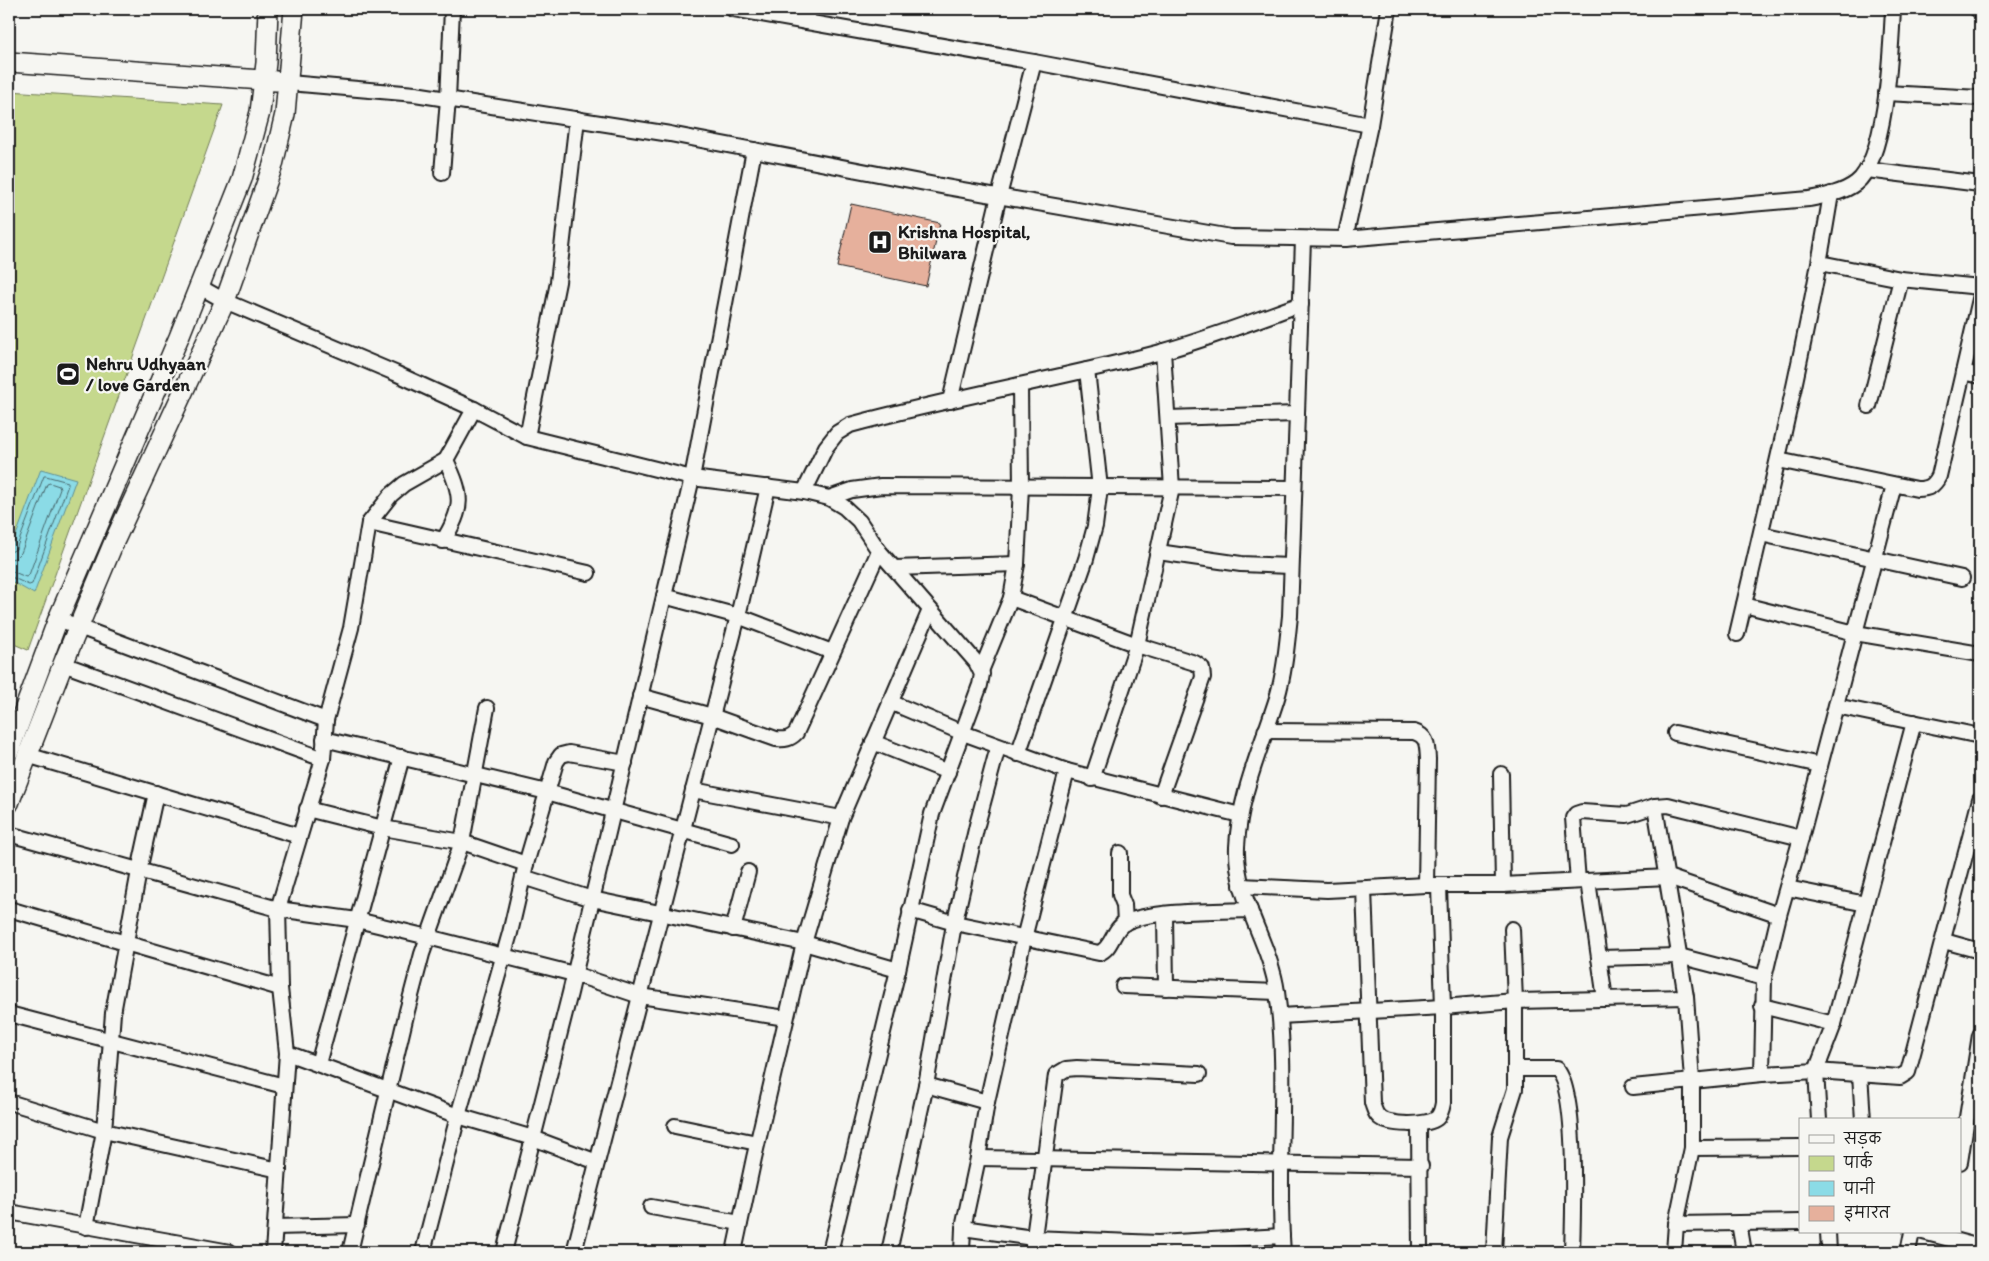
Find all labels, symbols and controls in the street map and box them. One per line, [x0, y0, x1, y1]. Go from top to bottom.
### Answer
place label: Krishna Hospital, Bhilwara [898, 221, 1030, 264]
hospital icon: Krishna Hospital, Bhilwara [867, 229, 893, 255]
place label: Nehru Udhyaan / love Garden [85, 353, 207, 396]
sports icon: Nehru Udhyaan / love Garden [55, 361, 81, 387]
legend [1799, 1118, 1962, 1234]
text: सड़क [1843, 1130, 1882, 1149]
text: पार्क [1843, 1151, 1874, 1172]
text: पानी [1843, 1177, 1876, 1198]
text: इमारत [1844, 1204, 1891, 1222]

